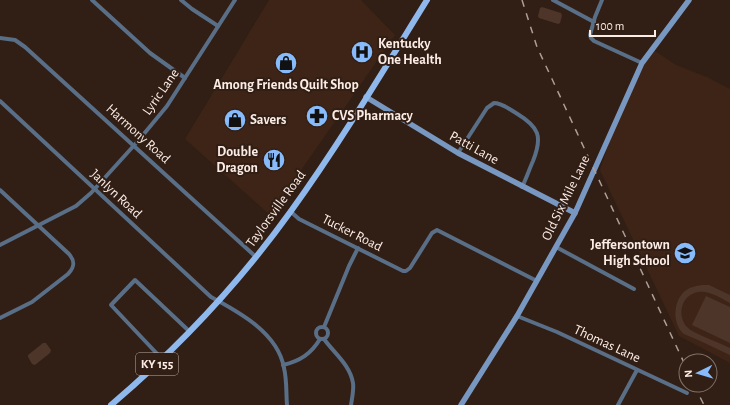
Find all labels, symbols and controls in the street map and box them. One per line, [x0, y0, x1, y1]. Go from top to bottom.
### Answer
scale bar [590, 12, 655, 38]
text: 100 m [596, 20, 624, 32]
place label: Kentucky One Health [378, 37, 442, 67]
hospital icon: Kentucky One Health [349, 39, 375, 65]
shop icon: Among Friends Quilt Shop [273, 50, 299, 76]
street label: Lyric Lane [140, 66, 182, 118]
place label: Among Friends Quilt Shop [213, 78, 359, 92]
street label: Harmony Road [103, 102, 173, 166]
pharmacy icon: CVS Pharmacy [304, 103, 330, 129]
shop icon: Savers [222, 107, 248, 133]
place label: CVS Pharmacy [332, 109, 414, 123]
place label: Savers [250, 113, 286, 127]
street label: Patti Lane [447, 129, 501, 167]
place label: Double Dragon [216, 145, 258, 175]
restaurant icon: Double Dragon [261, 147, 287, 173]
street label: Old Six Mile Lane [539, 153, 593, 243]
street label: Janlyn Road [88, 167, 144, 221]
street label: Taylorsville Road [244, 168, 308, 250]
street label: Tucker Road [320, 212, 384, 254]
place label: Jeffersontown High School [590, 238, 670, 268]
school or university icon: Jeffersontown High School [672, 240, 698, 266]
street label: Thomas Lane [572, 322, 642, 366]
road number: KY 155 [136, 353, 178, 375]
north arrow [678, 353, 718, 393]
text: N [683, 370, 694, 378]

